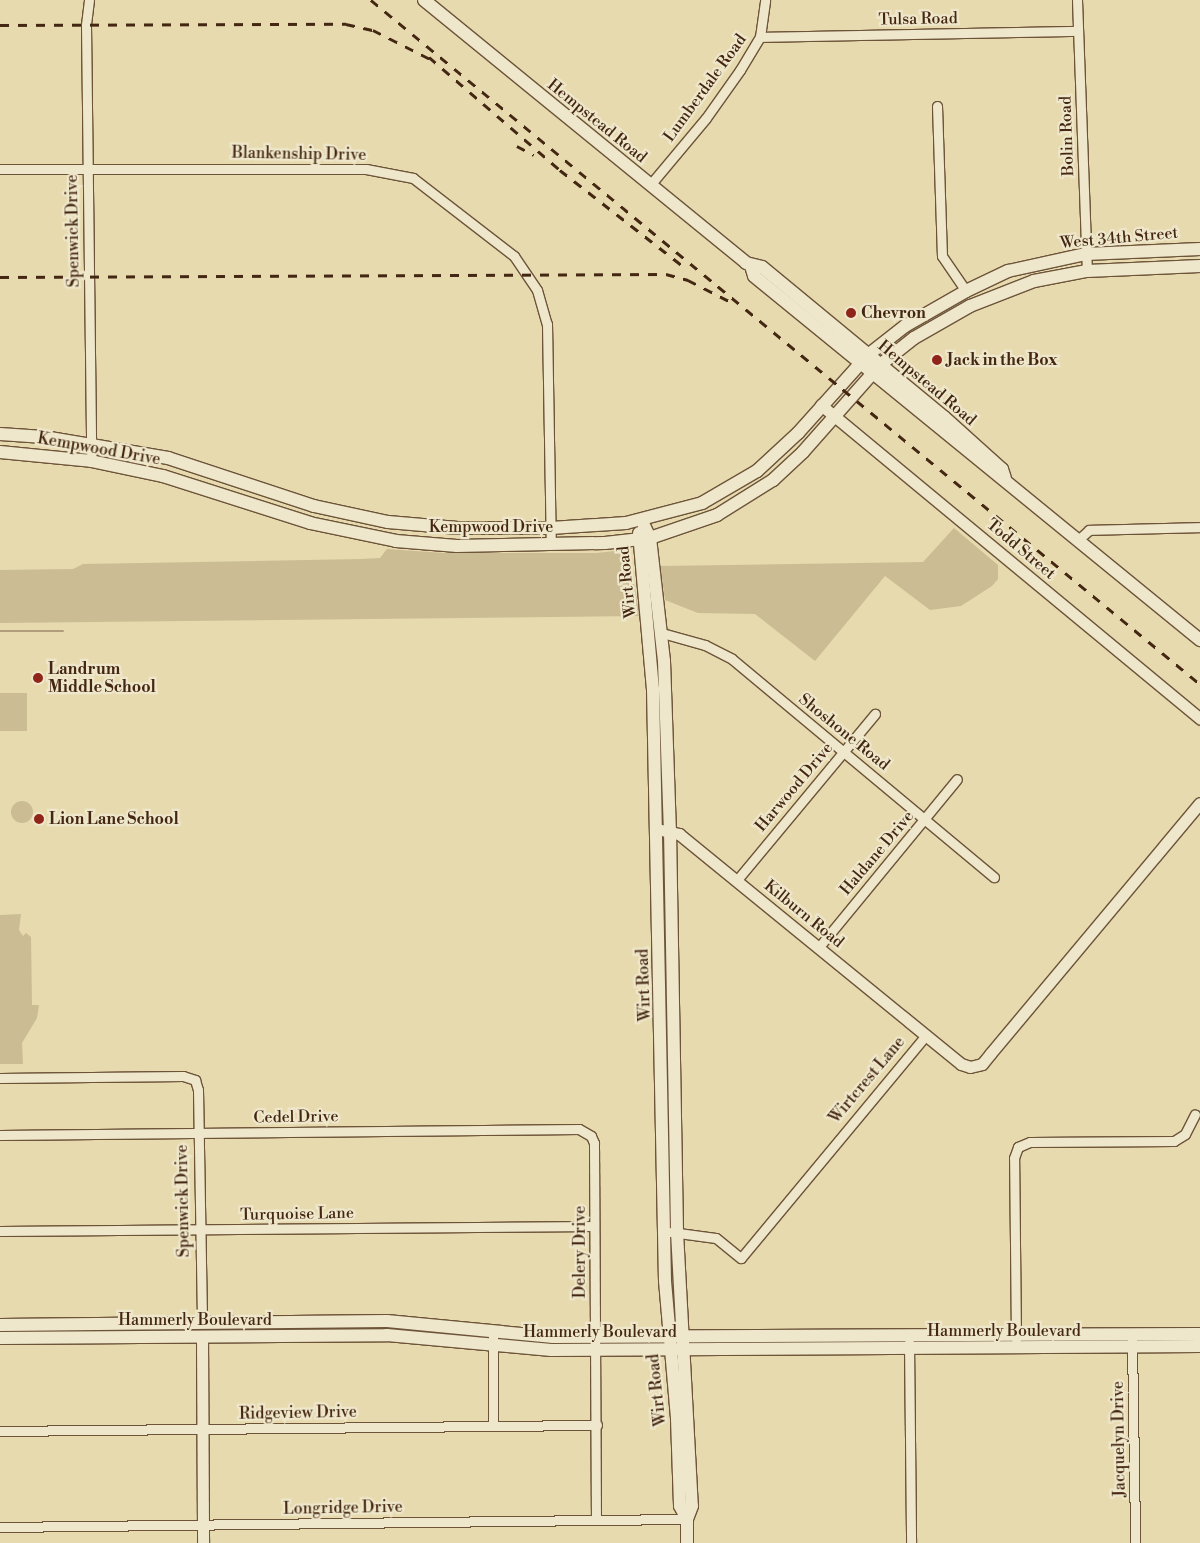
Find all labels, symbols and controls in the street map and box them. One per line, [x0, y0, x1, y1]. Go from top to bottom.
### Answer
street label: Tulsa Road [878, 9, 958, 29]
street label: Lumberdale Road [660, 31, 750, 145]
street label: Hempstead Road [543, 75, 651, 167]
street label: Bolin Road [1056, 96, 1078, 176]
street label: Blankenship Drive [232, 143, 366, 165]
street label: Spenwick Drive [62, 174, 84, 288]
street label: West 34th Street [1059, 223, 1179, 253]
place label: Chevron [861, 303, 926, 323]
marker: Chevron [845, 307, 857, 319]
street label: Hempstead Road [874, 336, 980, 430]
place label: Jack in the Box [947, 350, 1057, 370]
marker: Jack in the Box [931, 354, 943, 366]
street label: Kempwood Drive [36, 429, 162, 469]
street label: Todd Street [983, 515, 1059, 583]
street label: Kempwood Drive [429, 517, 553, 537]
street label: Wirt Road [614, 545, 640, 619]
place label: Landrum Middle School [48, 659, 156, 697]
marker: Landrum Middle School [32, 672, 44, 684]
street label: Shoshone Road [795, 690, 893, 774]
street label: Harwood Drive [751, 739, 837, 835]
street label: Haldane Drive [836, 807, 918, 899]
place label: Lion Lane School [49, 809, 179, 829]
marker: Lion Lane School [33, 813, 45, 825]
street label: Kilburn Road [760, 876, 848, 952]
street label: Wirt Road [633, 948, 655, 1022]
street label: Wirtcrest Lane [825, 1033, 909, 1127]
street label: Cedel Drive [253, 1107, 339, 1127]
street label: Spenwick Drive [172, 1144, 194, 1258]
street label: Turquoise Lane [240, 1203, 354, 1225]
street label: Delery Drive [570, 1206, 590, 1298]
street label: Hammerly Boulevard [118, 1310, 272, 1330]
street label: Hammerly Boulevard [927, 1321, 1081, 1341]
street label: Hammerly Boulevard [523, 1322, 677, 1342]
street label: Wirt Road [644, 1353, 670, 1427]
street label: Jacquelyn Drive [1108, 1381, 1130, 1497]
street label: Ridgeview Drive [239, 1402, 357, 1424]
street label: Longridge Drive [283, 1497, 403, 1519]

